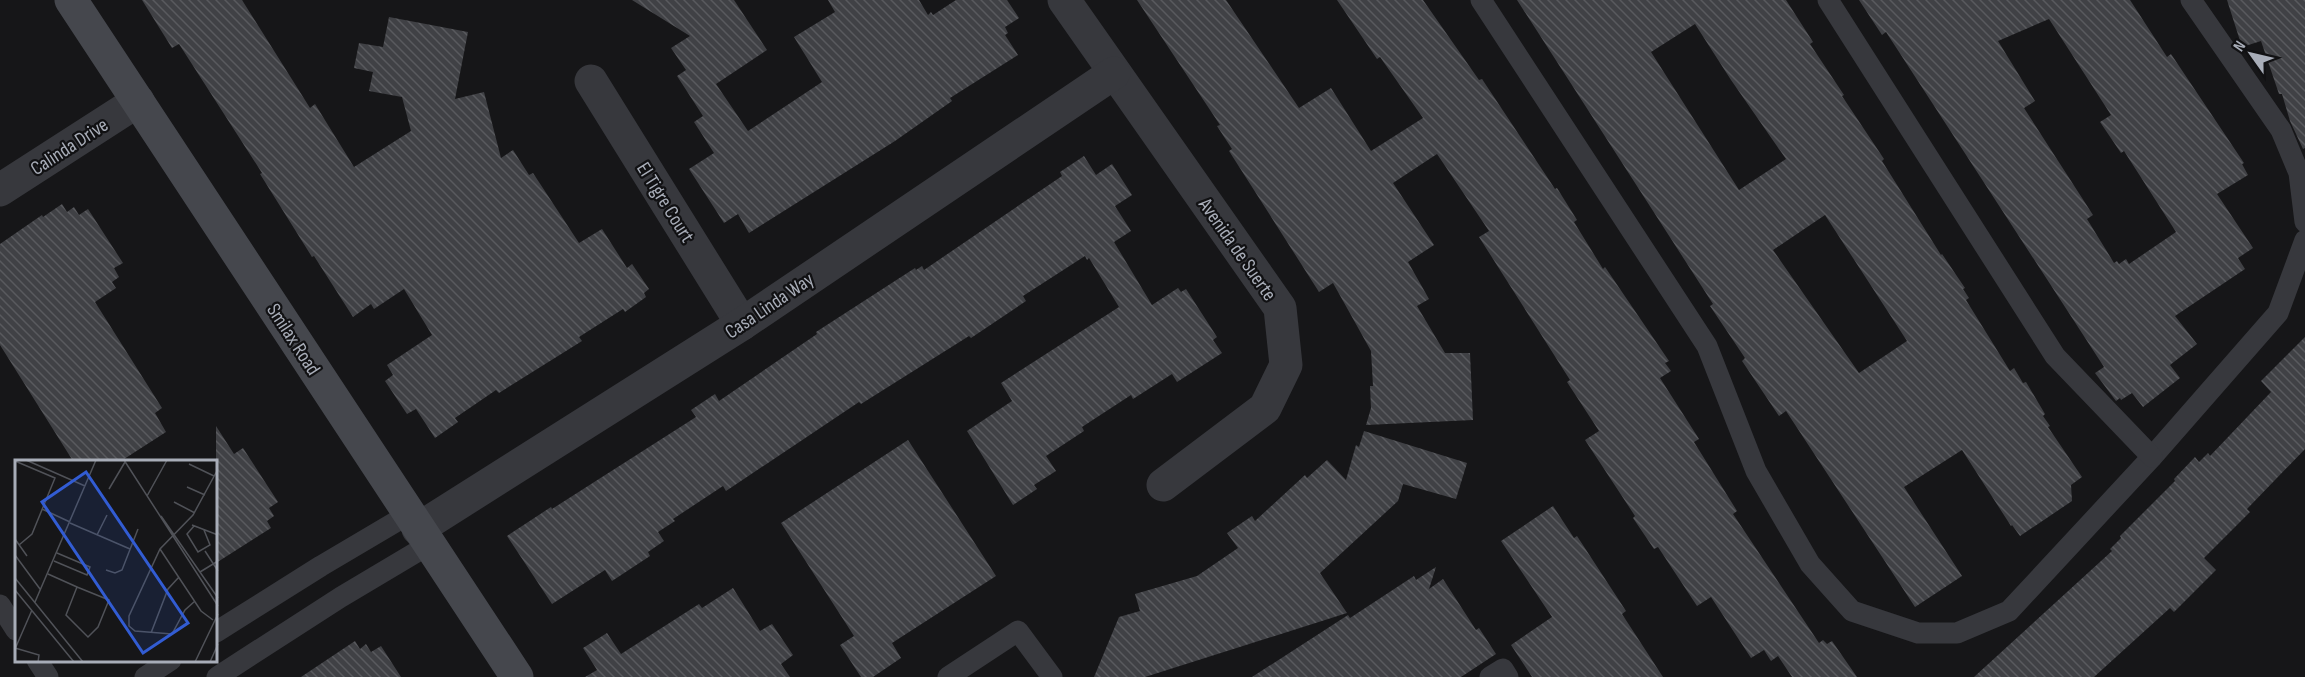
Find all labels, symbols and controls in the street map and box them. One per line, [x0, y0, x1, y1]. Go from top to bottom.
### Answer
north arrow [2221, 24, 2281, 84]
text: N [2230, 38, 2250, 55]
street label: Calinda Drive [26, 113, 113, 181]
street label: El Tigre Court [631, 158, 699, 247]
street label: Avenida de Suerte [1192, 193, 1281, 306]
street label: Casa Linda Way [721, 267, 819, 344]
street label: Smilax Road [261, 299, 325, 380]
inset map [15, 460, 218, 662]

